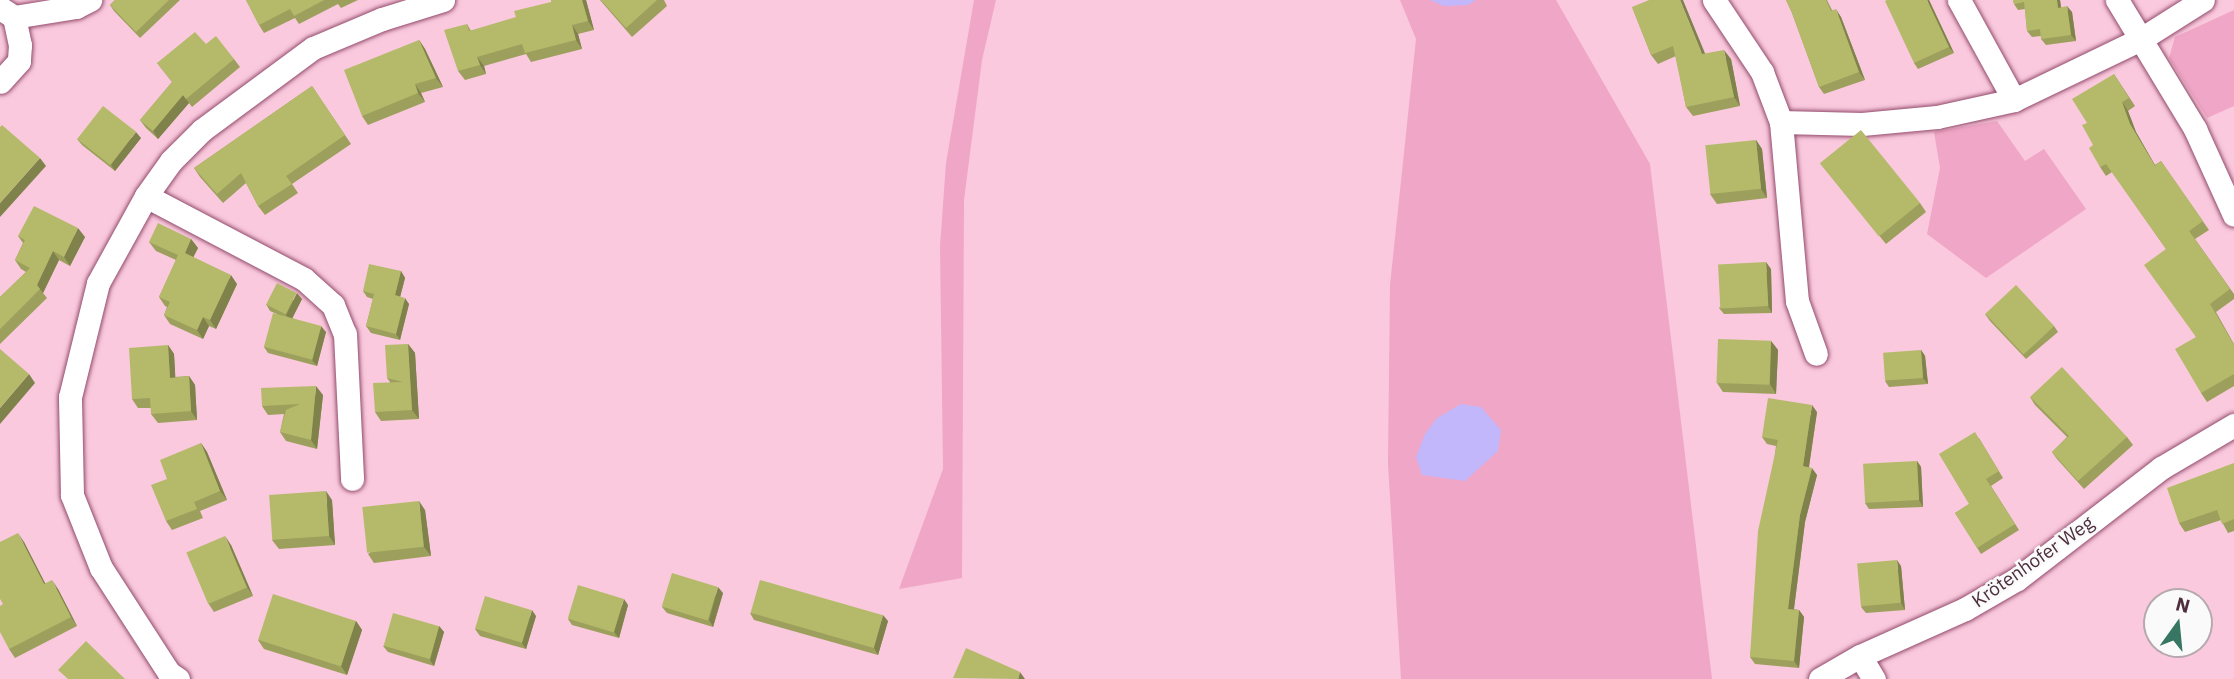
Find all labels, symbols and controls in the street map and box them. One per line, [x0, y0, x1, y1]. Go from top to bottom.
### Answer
street label: Krötenhofer Weg [1968, 511, 2098, 613]
north arrow [2143, 588, 2213, 658]
text: N [2173, 591, 2193, 618]

